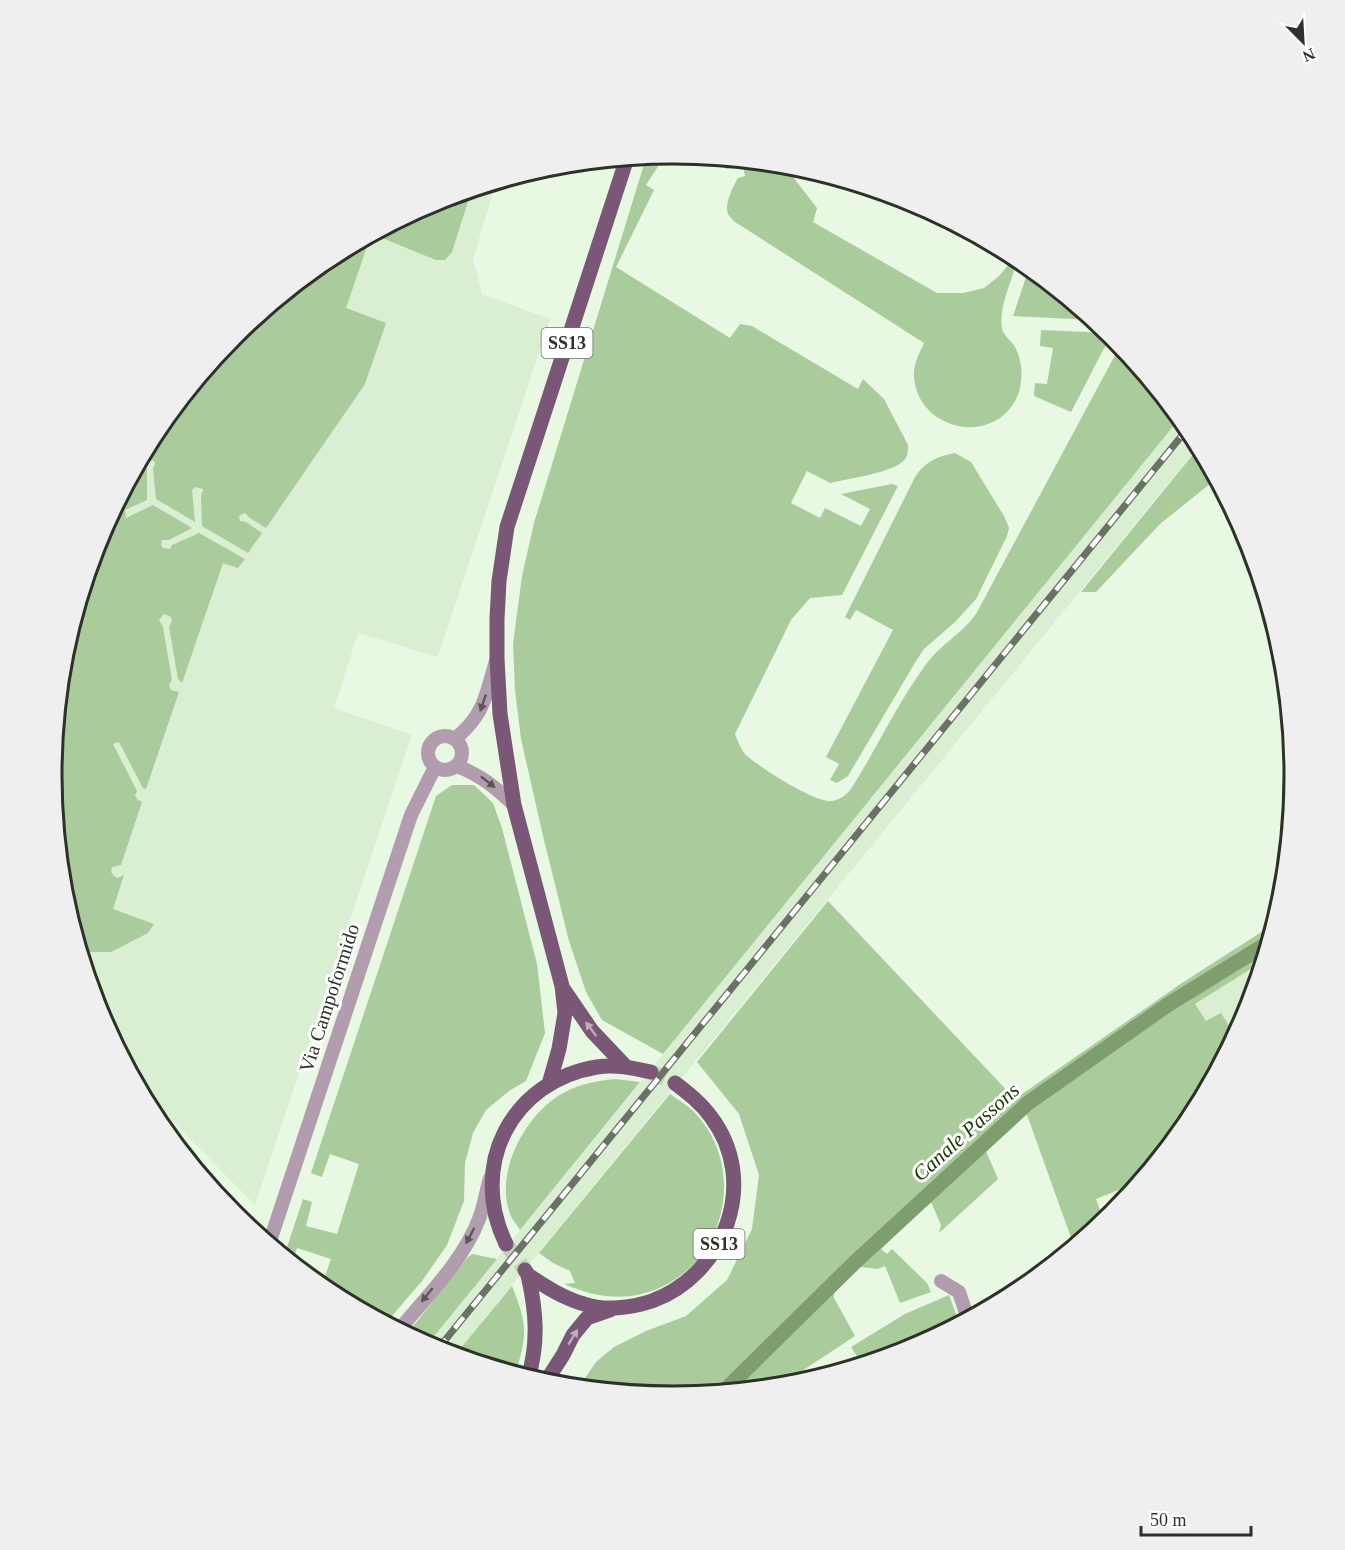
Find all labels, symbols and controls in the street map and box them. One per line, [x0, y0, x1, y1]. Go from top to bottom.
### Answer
north arrow [1273, 12, 1333, 72]
text: N [1300, 45, 1318, 66]
road number: SS13 [542, 328, 592, 358]
one-way arrow [477, 695, 487, 713]
one-way arrow [480, 775, 496, 788]
street label: Via Campoformido [295, 921, 364, 1075]
one-way arrow [585, 1022, 597, 1037]
water label: Canale Passons [908, 1078, 1024, 1186]
one-way arrow [465, 1228, 475, 1245]
road number: SS13 [694, 1229, 744, 1259]
one-way arrow [421, 1287, 434, 1303]
one-way arrow [568, 1329, 579, 1345]
scale bar [1141, 1499, 1250, 1537]
text: 50 m [1150, 1510, 1187, 1530]

